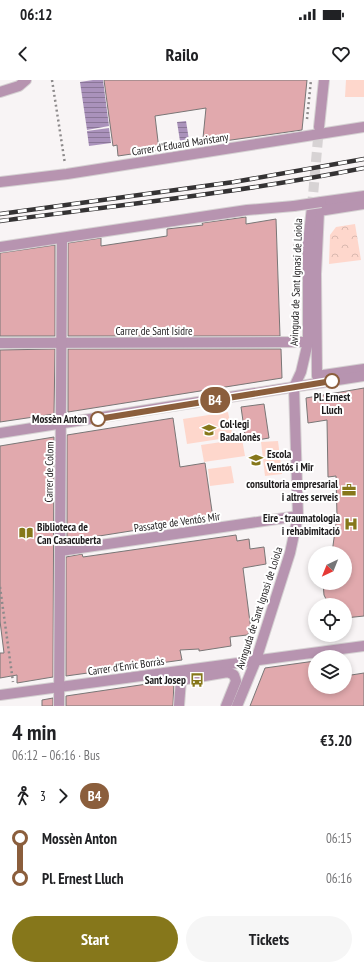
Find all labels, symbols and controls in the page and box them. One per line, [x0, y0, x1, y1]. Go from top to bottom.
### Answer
text: 06:12 [20, 5, 52, 24]
icon: back [12, 43, 34, 65]
text: Railo [166, 43, 198, 66]
icon: heart [330, 43, 352, 65]
street label: Carrer d'Eduard Maristany [131, 129, 230, 159]
street label: Avinguda de Sant Ignasi de Loiola [287, 218, 305, 346]
street label: Carrer de Sant Isidre [115, 324, 193, 338]
marker: Pl. Ernest Lluch [324, 373, 340, 389]
line badge: B4 [197, 387, 233, 413]
place label: Pl. Ernest Lluch [314, 390, 351, 417]
text: B4 [208, 391, 222, 409]
marker: Mossèn Anton [90, 411, 106, 427]
place label: Mossèn Anton [32, 412, 87, 426]
place label: Col·legi Badalonès [220, 417, 261, 444]
school or university icon: Col·legi Badalonès [201, 422, 217, 438]
street label: Carrer de Colom [41, 441, 57, 503]
place label: Escola Ventós i Mir [266, 447, 314, 474]
school or university icon: Escola Ventós i Mir [248, 452, 264, 468]
place label: consultoria empresarial i altres serveis [246, 477, 338, 504]
office icon: consultoria empresarial i altres serveis [341, 482, 357, 498]
street label: Passatge de Ventós Mir [133, 509, 221, 535]
place label: Eire - traumatologia i rehabimitació [263, 511, 340, 538]
hospital icon: Eire - traumatologia i rehabimitació [343, 516, 359, 532]
place label: Biblioteca de Can Casacuberta [37, 520, 101, 547]
library icon: Biblioteca de Can Casacuberta [18, 525, 34, 541]
street label: Avinguda de Sant Ignasi de Loiola [233, 545, 285, 671]
north arrow [308, 546, 352, 590]
map controls [308, 546, 352, 694]
button: locate [308, 598, 352, 642]
button: layers [308, 650, 352, 694]
street label: Carrer d'Enric Borràs [87, 654, 165, 678]
bus stop icon: Sant Josep [189, 672, 205, 688]
place label: Sant Josep [145, 673, 186, 687]
text: 4 min [12, 718, 56, 746]
text: €3.20 [320, 731, 352, 750]
text: 06:12 – 06:16 · Bus [12, 747, 100, 764]
icon: walk [12, 785, 34, 807]
icon: forward [52, 785, 74, 807]
text: B4 [88, 787, 101, 805]
text: 3 [40, 788, 46, 805]
text: Mossèn Anton [42, 829, 117, 848]
text: 06:15 [326, 830, 352, 847]
text: Pl. Ernest Lluch [42, 869, 124, 888]
text: 06:16 [326, 870, 352, 887]
button: Start [12, 916, 178, 962]
button: Tickets [186, 916, 352, 962]

